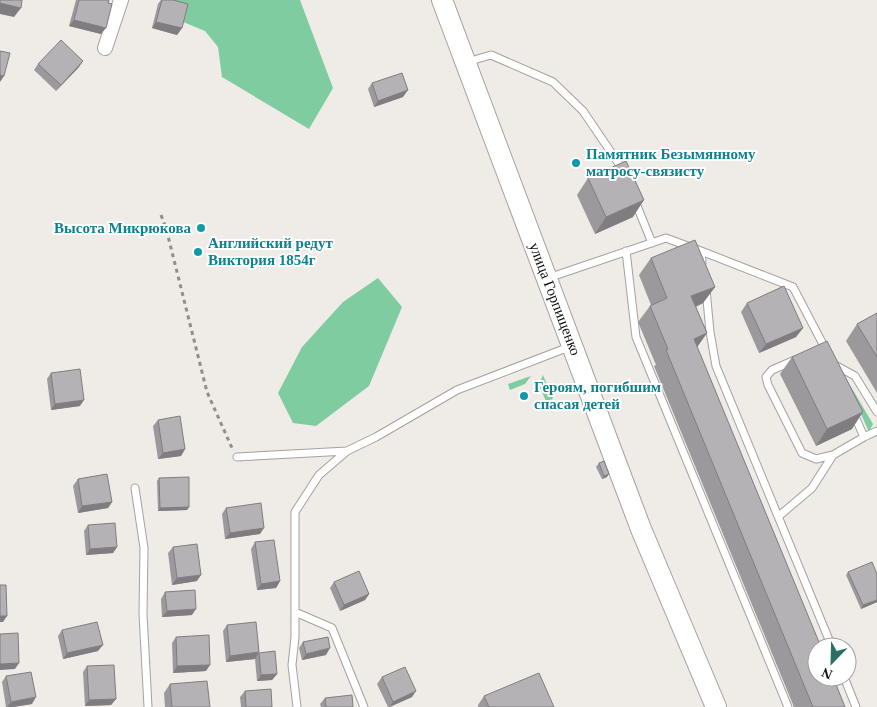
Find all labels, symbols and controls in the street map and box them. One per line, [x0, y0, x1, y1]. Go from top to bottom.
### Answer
place label: Памятник Безымянному матросу-связисту [586, 146, 756, 179]
marker: Памятник Безымянному матросу-связисту [570, 157, 582, 169]
place label: Высота Микрюкова [54, 220, 191, 236]
marker: Высота Микрюкова [195, 222, 207, 234]
place label: Английский редут Виктория 1854г [208, 235, 333, 268]
street label: улица Горпищенко [526, 240, 584, 358]
marker: Английский редут Виктория 1854г [192, 246, 204, 258]
place label: Героям, погибшим спасая детей [534, 379, 661, 412]
marker: Героям, погибшим спасая детей [518, 390, 530, 402]
north arrow [807, 637, 857, 687]
text: N [820, 665, 835, 682]

